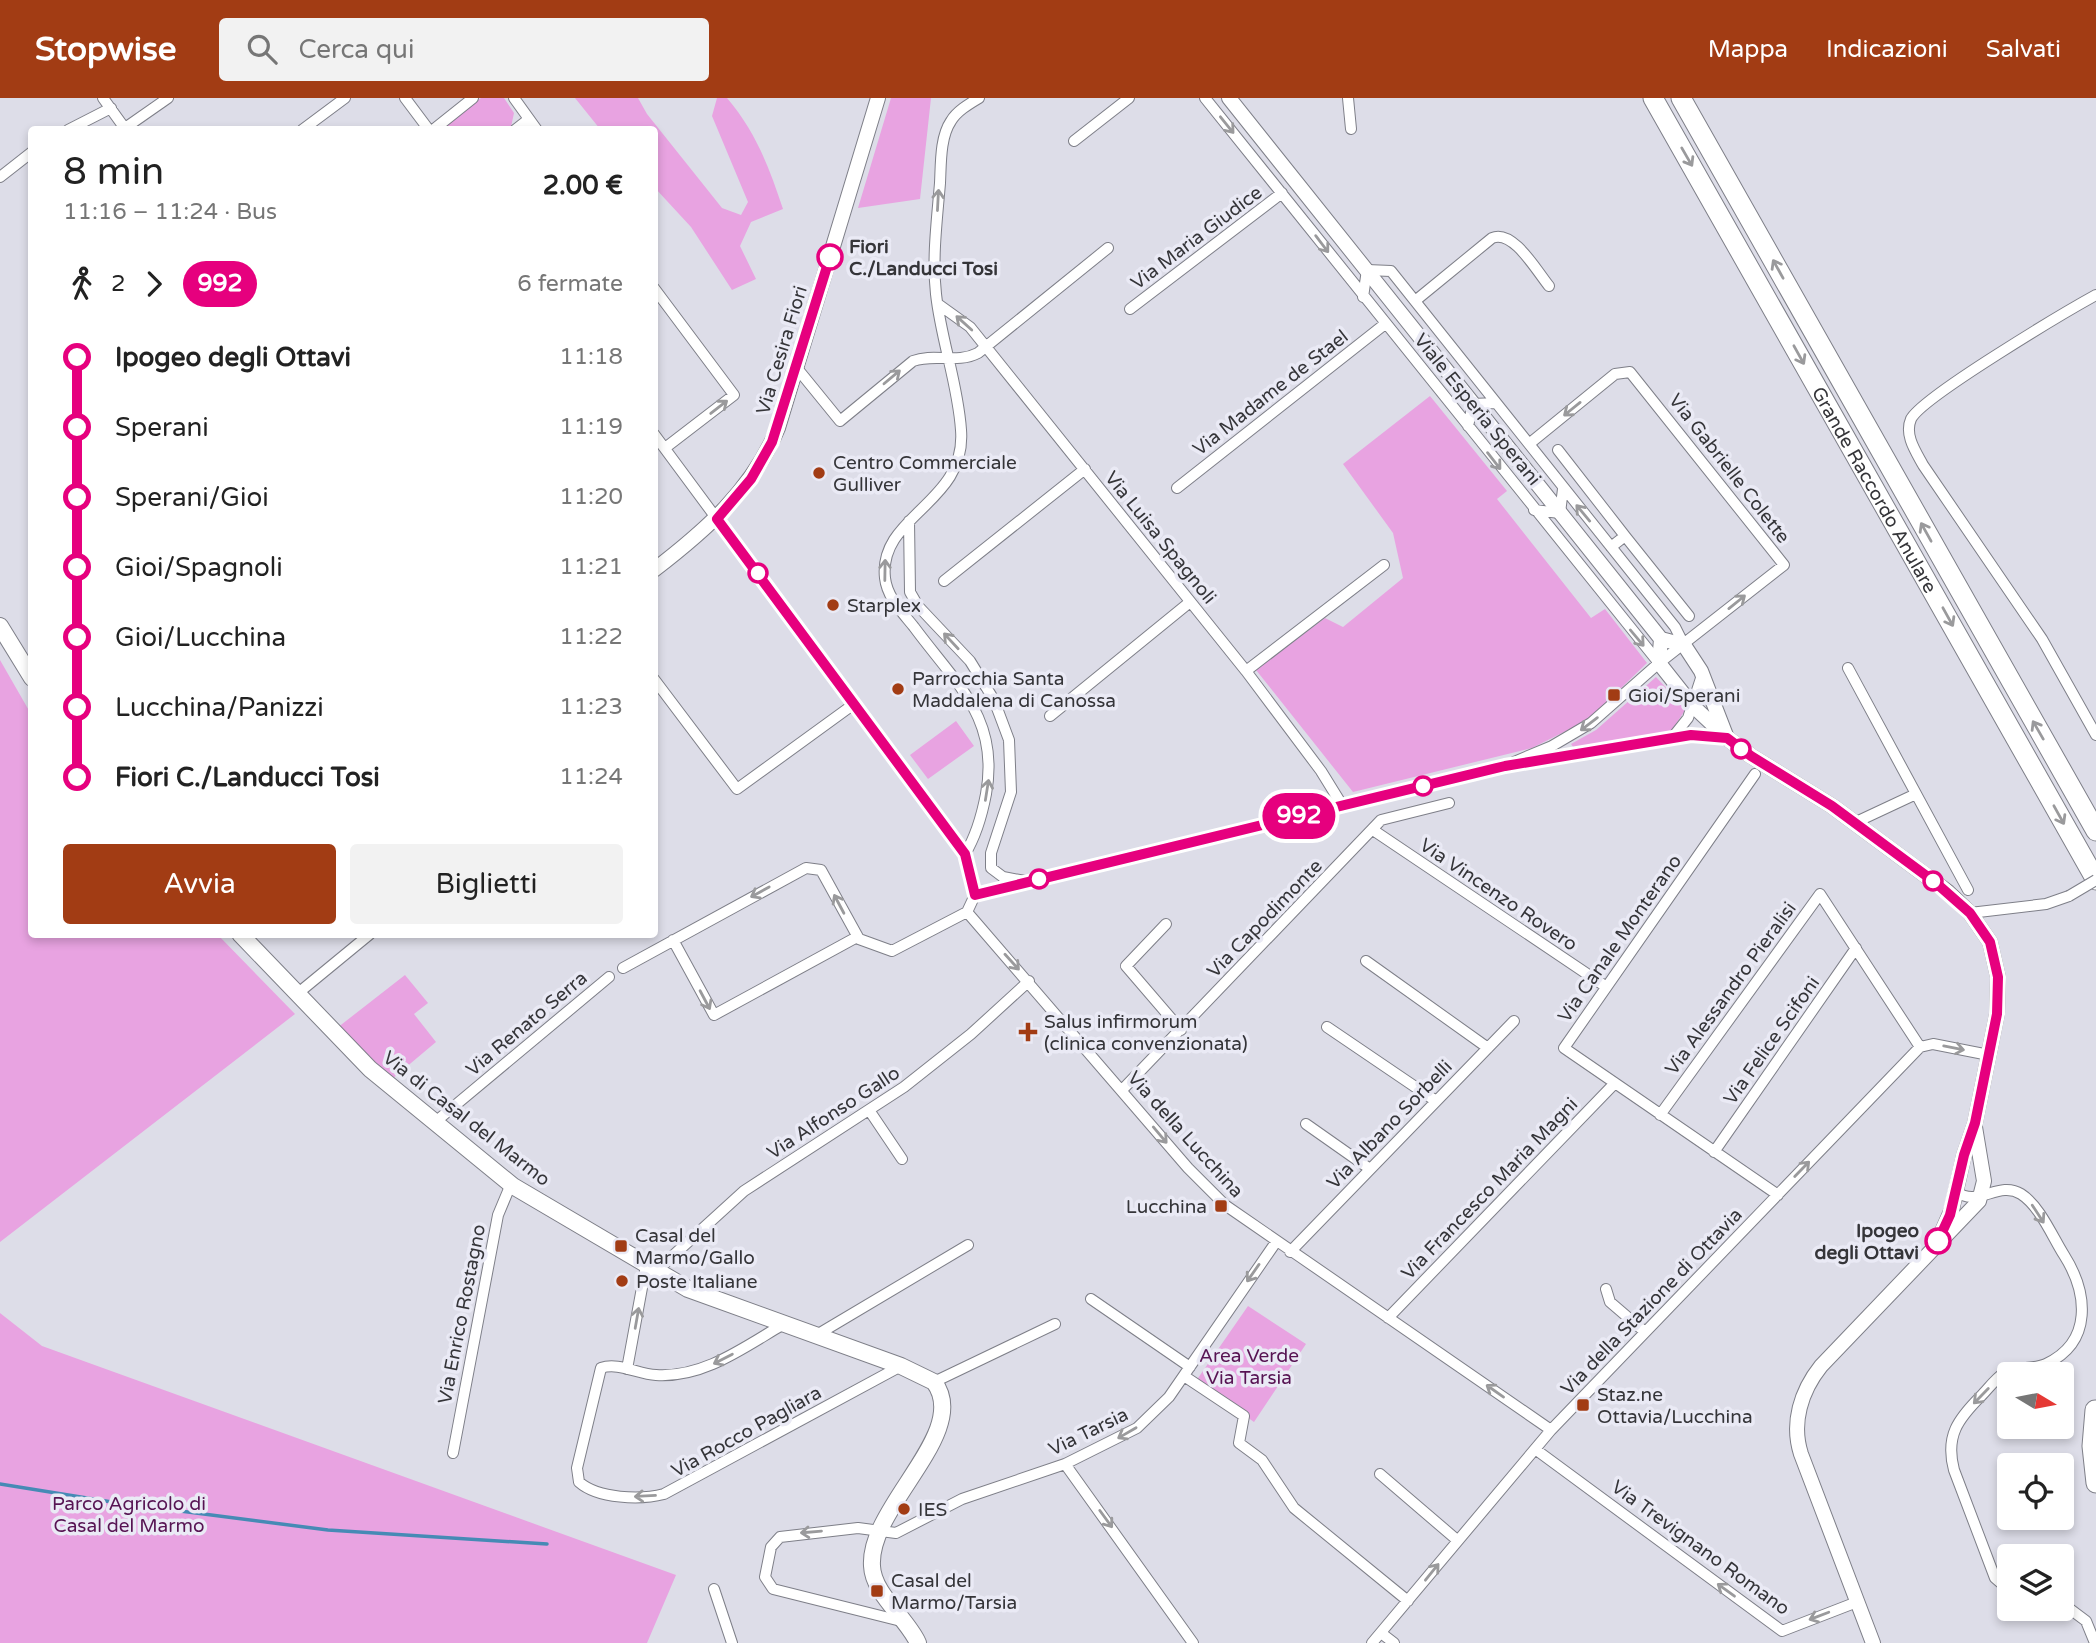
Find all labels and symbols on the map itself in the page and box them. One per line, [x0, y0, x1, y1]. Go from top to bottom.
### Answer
one-way arrow [1220, 116, 1235, 134]
one-way arrow [1680, 147, 1694, 167]
street label: Via Maria Giudice [1127, 181, 1266, 294]
one-way arrow [932, 189, 945, 212]
one-way arrow [1315, 235, 1330, 253]
place label: Fiori C./Landucci Tosi [849, 236, 998, 280]
marker: Fiori C./Landucci Tosi [817, 244, 843, 270]
one-way arrow [1771, 260, 1785, 280]
street label: Via Cesira Fiori [752, 283, 812, 417]
one-way arrow [955, 315, 973, 331]
street label: Via Madame de Stael [1189, 325, 1352, 460]
street label: Viale Esperia Sperani [1409, 329, 1545, 490]
one-way arrow [1792, 345, 1806, 365]
one-way arrow [883, 369, 901, 385]
street label: Grande Raccordo Anulare [1807, 383, 1941, 597]
street label: Via Gabrielle Colette [1664, 390, 1794, 548]
one-way arrow [709, 399, 728, 414]
one-way arrow [1564, 401, 1582, 417]
one-way arrow [1487, 451, 1502, 470]
place label: Centro Commerciale Gulliver [833, 452, 1017, 496]
marker: Centro Commerciale Gulliver [811, 465, 827, 481]
street label: Via Luisa Spagnoli [1100, 467, 1220, 608]
one-way arrow [1575, 505, 1591, 523]
one-way arrow [1919, 522, 1933, 542]
one-way arrow [879, 559, 892, 582]
unlabelled marker [748, 563, 768, 583]
one-way arrow [1728, 594, 1746, 609]
place label: Starplex [847, 595, 921, 617]
marker: Starplex [825, 597, 841, 613]
one-way arrow [1941, 607, 1955, 627]
one-way arrow [1629, 629, 1645, 647]
one-way arrow [943, 632, 959, 650]
place label: Parrocchia Santa Maddalena di Canossa [912, 668, 1116, 712]
marker: Parrocchia Santa Maddalena di Canossa [890, 681, 906, 697]
place label: Gioi/Sperani [1628, 685, 1740, 707]
marker: Gioi/Sperani [1606, 687, 1622, 703]
one-way arrow [1580, 716, 1599, 731]
one-way arrow [2031, 720, 2045, 740]
unlabelled marker [1731, 739, 1751, 759]
unlabelled marker [1413, 776, 1433, 796]
one-way arrow [981, 779, 994, 802]
line badge: 992 [1259, 793, 1339, 839]
one-way arrow [2052, 805, 2066, 825]
street label: Via Vincenzo Rovero [1416, 834, 1581, 956]
street label: Via Canale Monterano [1553, 850, 1686, 1027]
street label: Via Capodimonte [1203, 855, 1327, 982]
unlabelled marker [1029, 869, 1049, 889]
unlabelled marker [1923, 871, 1943, 891]
one-way arrow [750, 885, 770, 899]
one-way arrow [832, 894, 846, 914]
street label: Via Alessandro Pieralisi [1661, 898, 1801, 1079]
one-way arrow [1004, 953, 1021, 970]
street label: Via Renato Serra [462, 967, 592, 1081]
street label: Via Felice Scifoni [1719, 972, 1824, 1109]
one-way arrow [699, 989, 712, 1010]
place label: Salus infirmorum (clinica convenzionata) [1044, 1011, 1248, 1055]
marker: Salus infirmorum (clinica convenzionata) [1018, 1022, 1038, 1042]
one-way arrow [1943, 1041, 1965, 1055]
street label: Via di Casal del Marmo [378, 1047, 554, 1191]
street label: Via Albano Sorbelli [1323, 1056, 1457, 1194]
street label: Via Alfonso Gallo [763, 1062, 904, 1164]
street label: Via della Lucchina [1123, 1067, 1248, 1202]
street label: Via Francesco Maria Magni [1397, 1093, 1583, 1284]
one-way arrow [1152, 1126, 1168, 1144]
one-way arrow [1794, 1161, 1811, 1178]
place label: Lucchina [1126, 1196, 1207, 1218]
marker: Lucchina [1213, 1198, 1229, 1214]
street label: Via della Stazione di Ottavia [1557, 1204, 1747, 1400]
one-way arrow [2031, 1204, 2045, 1224]
place label: Ipogeo degli Ottavi [1815, 1220, 1919, 1265]
street label: Via Enrico Rostagno [434, 1222, 490, 1406]
place label: Casal del Marmo/Gallo [635, 1225, 755, 1269]
marker: Ipogeo degli Ottavi [1925, 1228, 1951, 1254]
marker: Casal del Marmo/Gallo [613, 1238, 629, 1254]
one-way arrow [1246, 1263, 1260, 1282]
place label: Poste Italiane [636, 1271, 758, 1293]
marker: Poste Italiane [614, 1273, 630, 1289]
one-way arrow [630, 1307, 644, 1330]
park label: Area Verde Via Tarsia [1199, 1345, 1299, 1389]
one-way arrow [713, 1353, 734, 1367]
north arrow [1997, 1362, 2074, 1438]
street label: Via Rocco Pagliara [668, 1382, 825, 1482]
one-way arrow [1486, 1384, 1505, 1398]
place label: Staz.ne Ottavia/Lucchina [1597, 1384, 1753, 1428]
one-way arrow [1973, 1387, 1990, 1404]
marker: Staz.ne Ottavia/Lucchina [1575, 1397, 1591, 1413]
street label: Via Tarsia [1045, 1403, 1132, 1461]
one-way arrow [1117, 1426, 1137, 1440]
street label: Via Trevignano Romano [1607, 1476, 1794, 1620]
one-way arrow [634, 1490, 657, 1503]
park label: Parco Agricolo di Casal del Marmo [52, 1493, 206, 1537]
place label: IES [918, 1499, 947, 1521]
marker: IES [896, 1501, 912, 1517]
one-way arrow [1098, 1509, 1113, 1528]
one-way arrow [800, 1526, 823, 1539]
one-way arrow [1424, 1563, 1439, 1581]
place label: Casal del Marmo/Tarsia [891, 1570, 1017, 1614]
marker: Casal del Marmo/Tarsia [869, 1583, 885, 1599]
one-way arrow [1717, 1583, 1736, 1598]
one-way arrow [1809, 1611, 1831, 1624]

